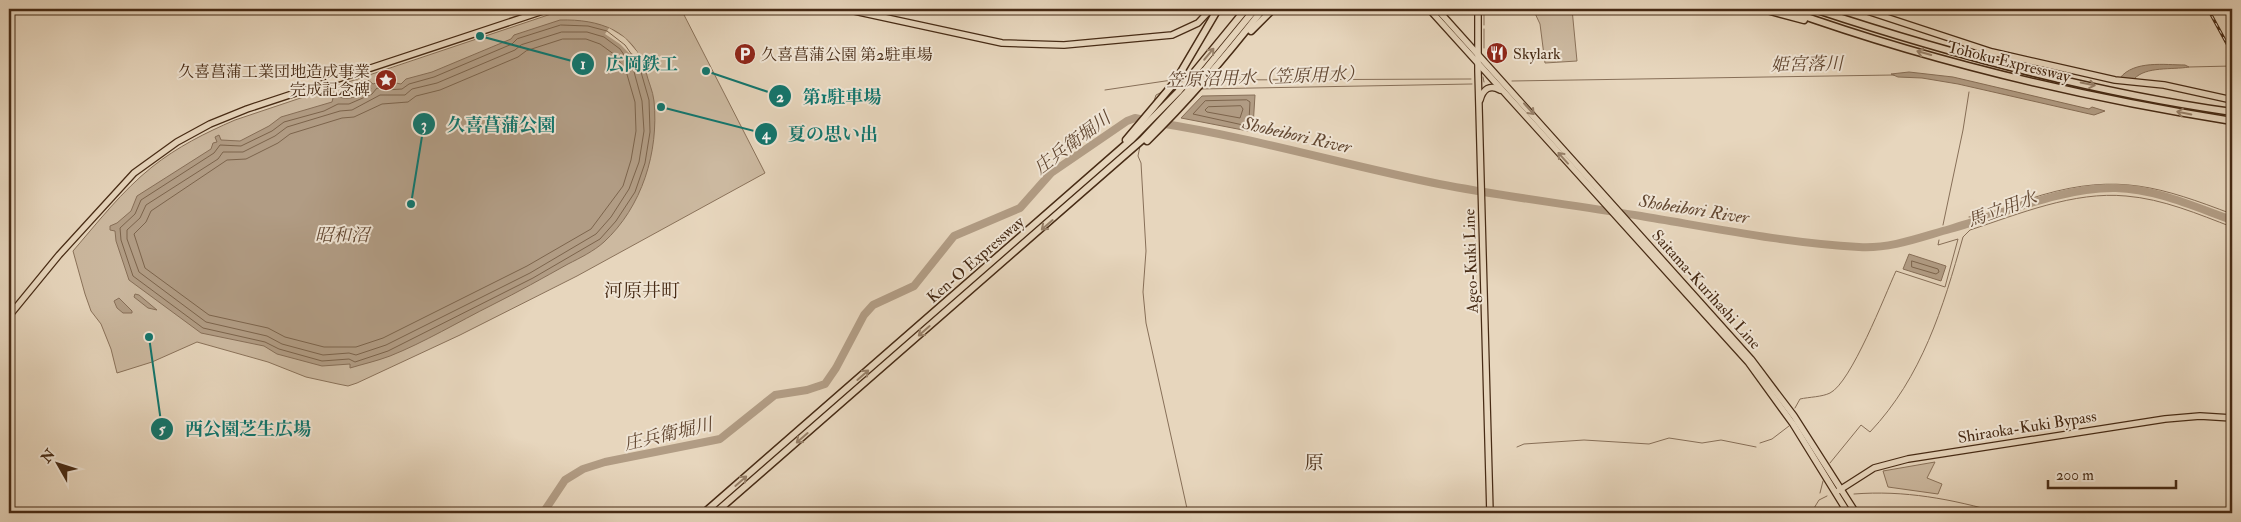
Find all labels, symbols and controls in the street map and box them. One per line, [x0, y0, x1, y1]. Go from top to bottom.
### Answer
street label: Tohoku Expressway [1945, 37, 2073, 88]
restaurant icon: Skylark [1485, 41, 1509, 65]
parking icon: 久喜菖蒲公園 第2駐車場 [733, 42, 757, 66]
place label: Skylark [1513, 44, 1561, 64]
place label: 久喜菖蒲公園 第2駐車場 [761, 45, 932, 65]
callout: 広岡鉄工 [571, 47, 688, 80]
one-way arrow [1204, 48, 1215, 61]
one-way arrow [1916, 48, 1932, 57]
water label: 姫宮落川 [1771, 52, 1845, 77]
text: 広岡鉄工 [606, 53, 678, 76]
text: 1 [580, 55, 586, 74]
place label: 久喜菖蒲工業団地造成事業 完成記念碑 [178, 62, 370, 100]
water label: 笠原沼用水（笠原用水） [1166, 63, 1364, 92]
place icon: 久喜菖蒲工業団地造成事業 完成記念碑 [374, 68, 398, 92]
callout: 第1駐車場 [768, 80, 891, 113]
one-way arrow [2079, 80, 2095, 89]
text: 第1駐車場 [803, 86, 881, 109]
text: 2 [776, 88, 784, 107]
one-way arrow [1523, 103, 1534, 116]
water label: 庄兵衛堀川 [1029, 106, 1117, 180]
callout: 久喜菖蒲公園 [412, 108, 565, 141]
one-way arrow [2177, 108, 2193, 117]
water label: Shobeibori River [1239, 112, 1355, 159]
text: 久喜菖蒲公園 [447, 114, 555, 137]
text: 3 [421, 116, 427, 135]
callout: 夏の思い出 [753, 117, 888, 150]
text: 夏の思い出 [788, 123, 878, 146]
text: 4 [761, 125, 771, 144]
one-way arrow [1557, 152, 1569, 165]
water label: 馬立用水 [1964, 186, 2042, 233]
water label: Shobeibori River [1636, 189, 1752, 230]
street label: Ageo-Kuki Line [1459, 208, 1483, 315]
street label: Ken-O Expressway [923, 211, 1030, 308]
one-way arrow [1041, 219, 1054, 230]
water label: 昭和沼 [315, 224, 372, 247]
street label: Saitama-Kurihashi Line [1647, 226, 1765, 354]
district label: 河原井町 [604, 279, 680, 303]
one-way arrow [918, 326, 931, 337]
one-way arrow [857, 369, 870, 380]
street label: Shiraoka-Kuki Bypass [1956, 406, 2098, 449]
callout: 西公園芝生広場 [150, 413, 321, 446]
water label: 庄兵衛堀川 [622, 413, 716, 456]
text: 西公園芝生広場 [185, 418, 311, 441]
text: 5 [159, 420, 166, 439]
one-way arrow [795, 432, 808, 444]
north arrow [32, 440, 82, 490]
text: N [37, 446, 59, 467]
district label: 原 [1304, 451, 1324, 475]
scale bar [2048, 457, 2176, 489]
text: 200 m [2056, 466, 2094, 485]
one-way arrow [734, 475, 747, 487]

